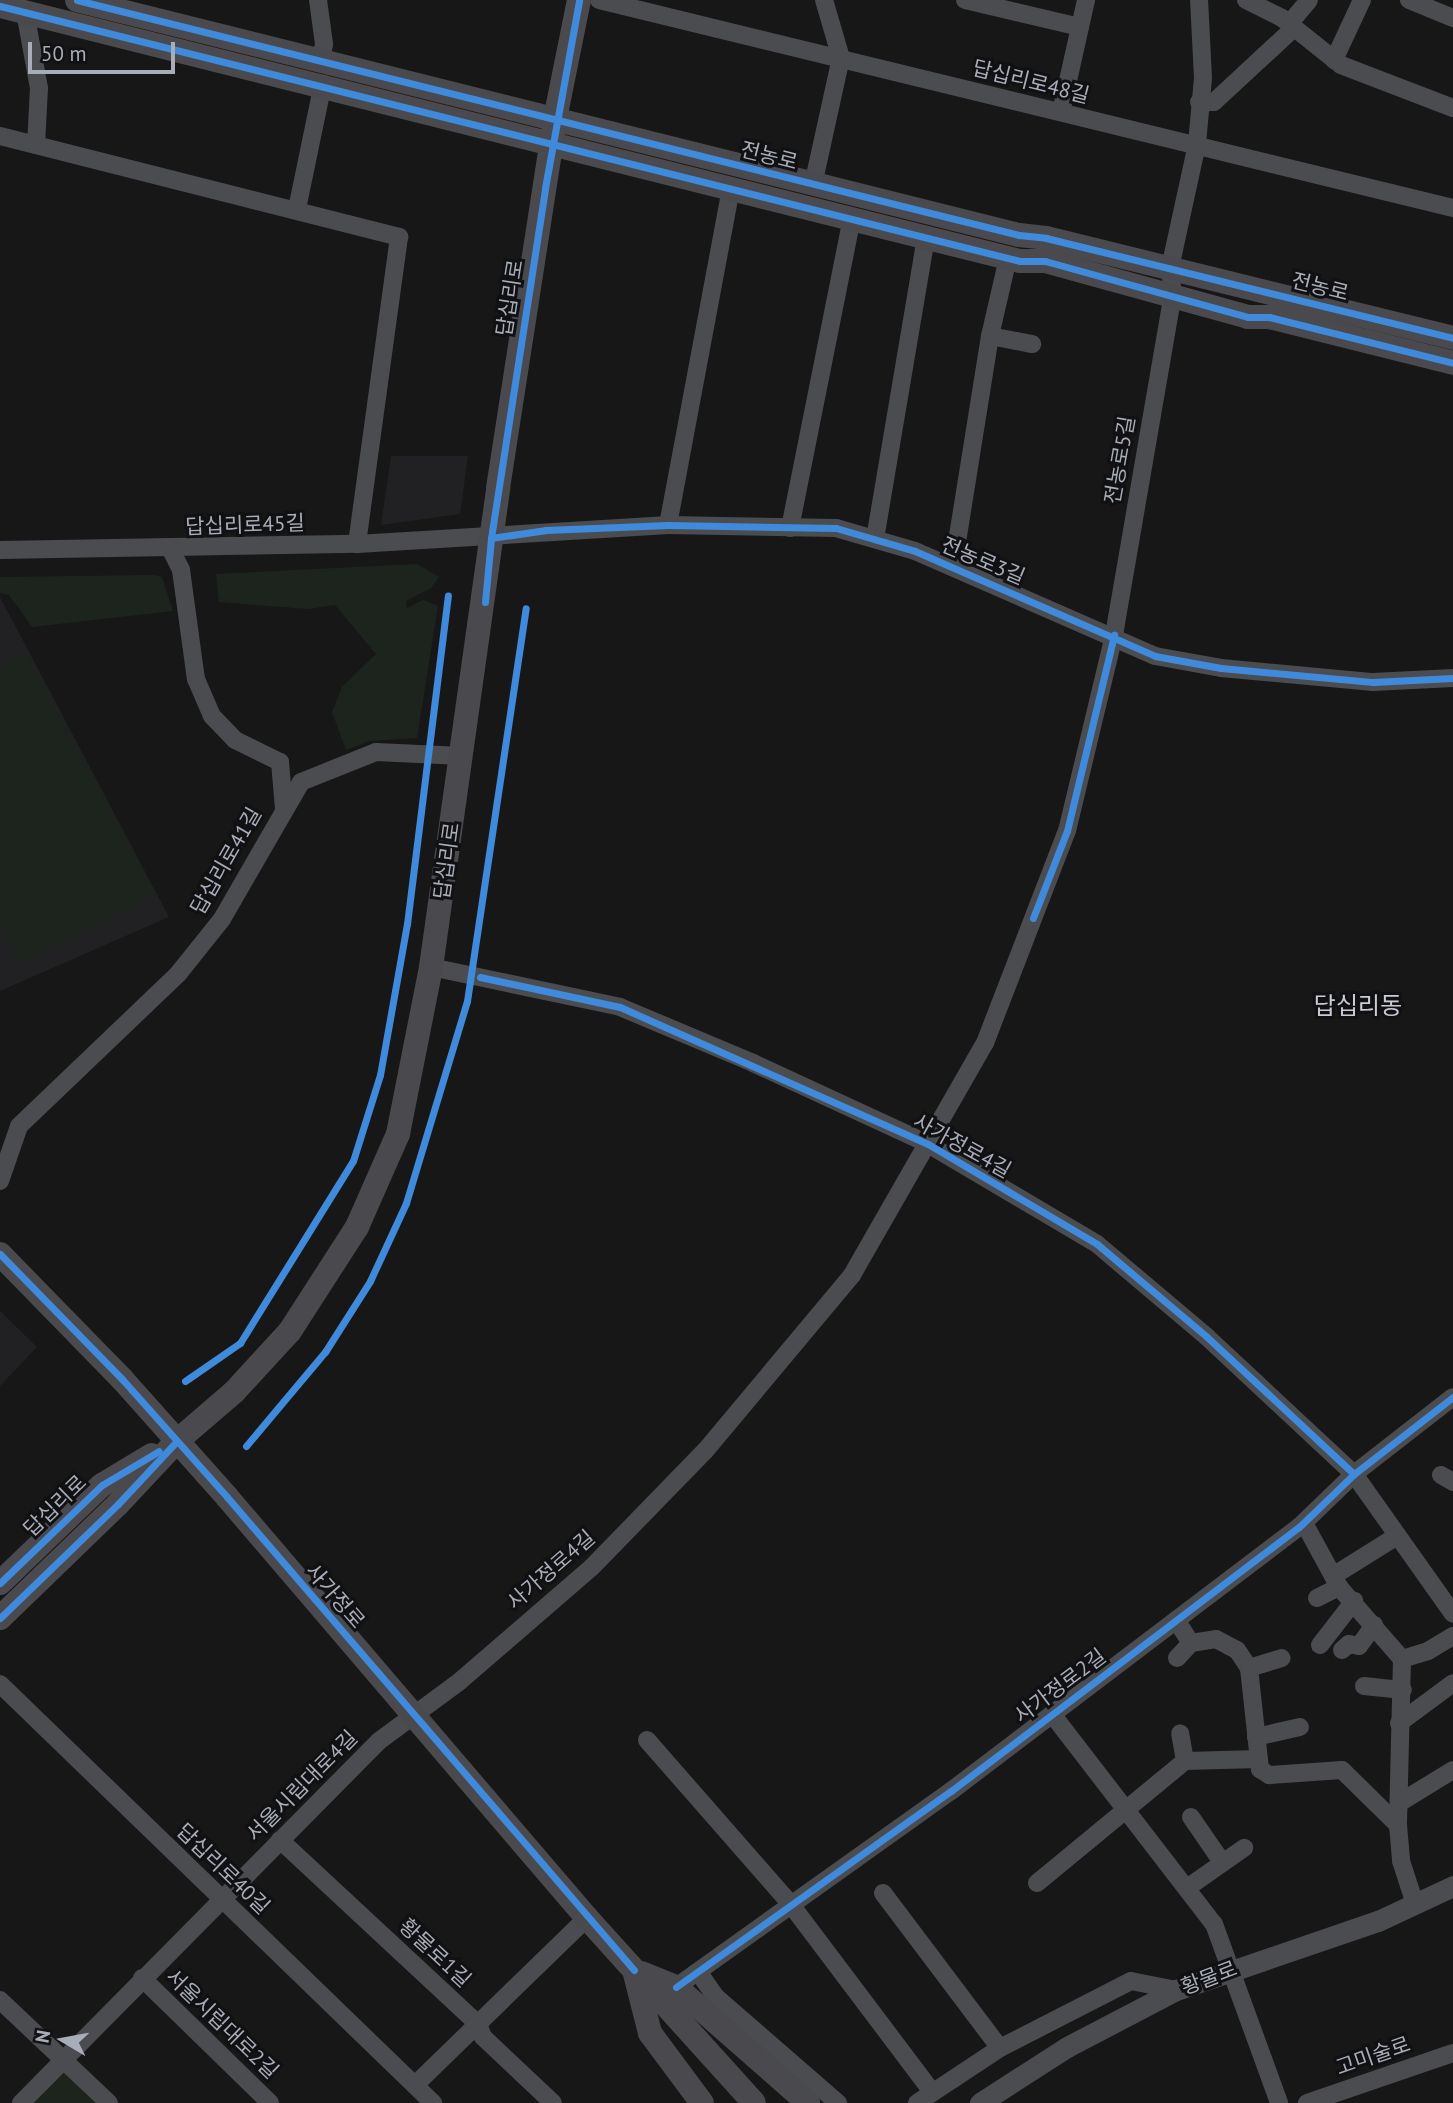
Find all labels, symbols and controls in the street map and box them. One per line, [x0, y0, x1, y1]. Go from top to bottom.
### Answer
scale bar [32, 28, 178, 72]
text: 50 m [41, 40, 87, 67]
street label: 답십리로48길 [970, 55, 1092, 109]
street label: 전농로 [738, 137, 800, 175]
street label: 답십리로 [492, 258, 528, 338]
street label: 전농로 [1289, 268, 1351, 306]
street label: 전농로5길 [1100, 414, 1140, 506]
street label: 답십리로45길 [185, 510, 305, 540]
street label: 전농로3길 [937, 532, 1029, 590]
street label: 답십리로41길 [185, 803, 267, 919]
street label: 답십리로 [429, 821, 465, 901]
district label: 답십리동 [1314, 992, 1402, 1020]
street label: 사가정로4길 [909, 1109, 1015, 1183]
street label: 답십리로 [18, 1470, 92, 1542]
street label: 사가정로4길 [502, 1525, 600, 1615]
street label: 사가정로 [300, 1559, 370, 1633]
street label: 사가정로2길 [1009, 1643, 1111, 1729]
street label: 서울시립대로4길 [241, 1725, 363, 1847]
street label: 답십리로40길 [171, 1818, 275, 1920]
street label: 황물로1길 [394, 1914, 476, 1992]
street label: 황물로 [1177, 1956, 1241, 2000]
street label: 서울시립대로2길 [160, 1964, 284, 2084]
north arrow [28, 2005, 98, 2075]
text: N [29, 2028, 55, 2045]
street label: 고미술로 [1332, 2032, 1414, 2080]

